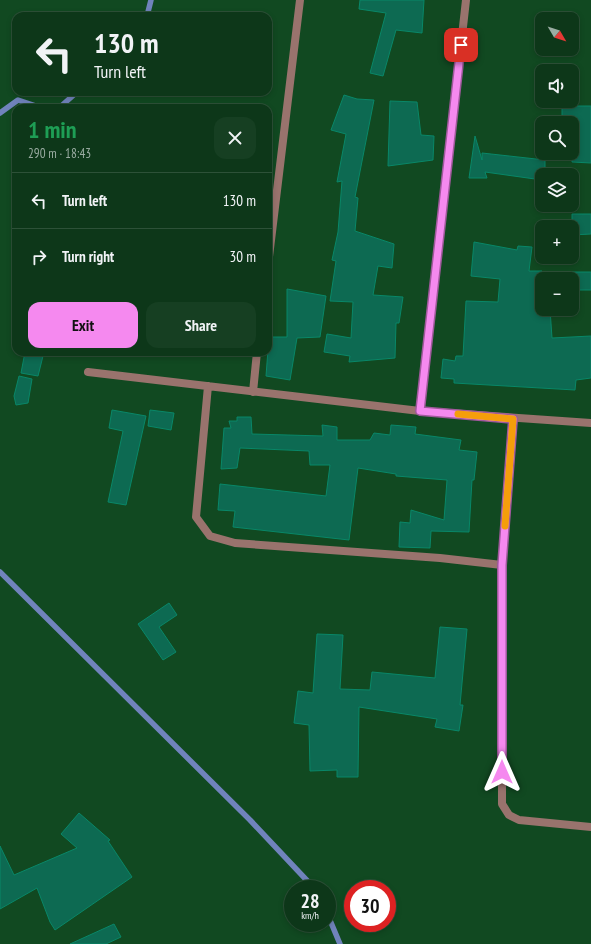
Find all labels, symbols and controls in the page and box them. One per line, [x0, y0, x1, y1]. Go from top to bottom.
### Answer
north arrow [535, 12, 579, 56]
map controls [535, 12, 579, 316]
text: 130 m [94, 24, 158, 61]
icon: left [28, 28, 80, 80]
pin [444, 28, 478, 62]
icon: arrive [450, 34, 472, 56]
text: Turn left [94, 60, 146, 83]
button: sound [535, 64, 579, 108]
text: 1 min [28, 114, 76, 145]
button: search [535, 116, 579, 160]
button: close [214, 117, 256, 159]
text: 290 m · 18:43 [28, 145, 91, 162]
button: layers [535, 168, 579, 212]
icon: left [28, 190, 50, 212]
text: Turn left [62, 191, 107, 210]
text: 130 m [223, 191, 256, 210]
button: + [535, 220, 579, 264]
icon: right [28, 246, 50, 268]
text: Turn right [62, 247, 114, 266]
text: 30 m [230, 247, 256, 266]
button: − [535, 272, 579, 316]
button: Exit [28, 302, 138, 348]
button: Share [146, 302, 256, 348]
position arrow [481, 751, 523, 793]
speed limit sign: 30 [344, 880, 396, 932]
text: 28 [300, 888, 320, 914]
text: km/h [301, 909, 319, 922]

